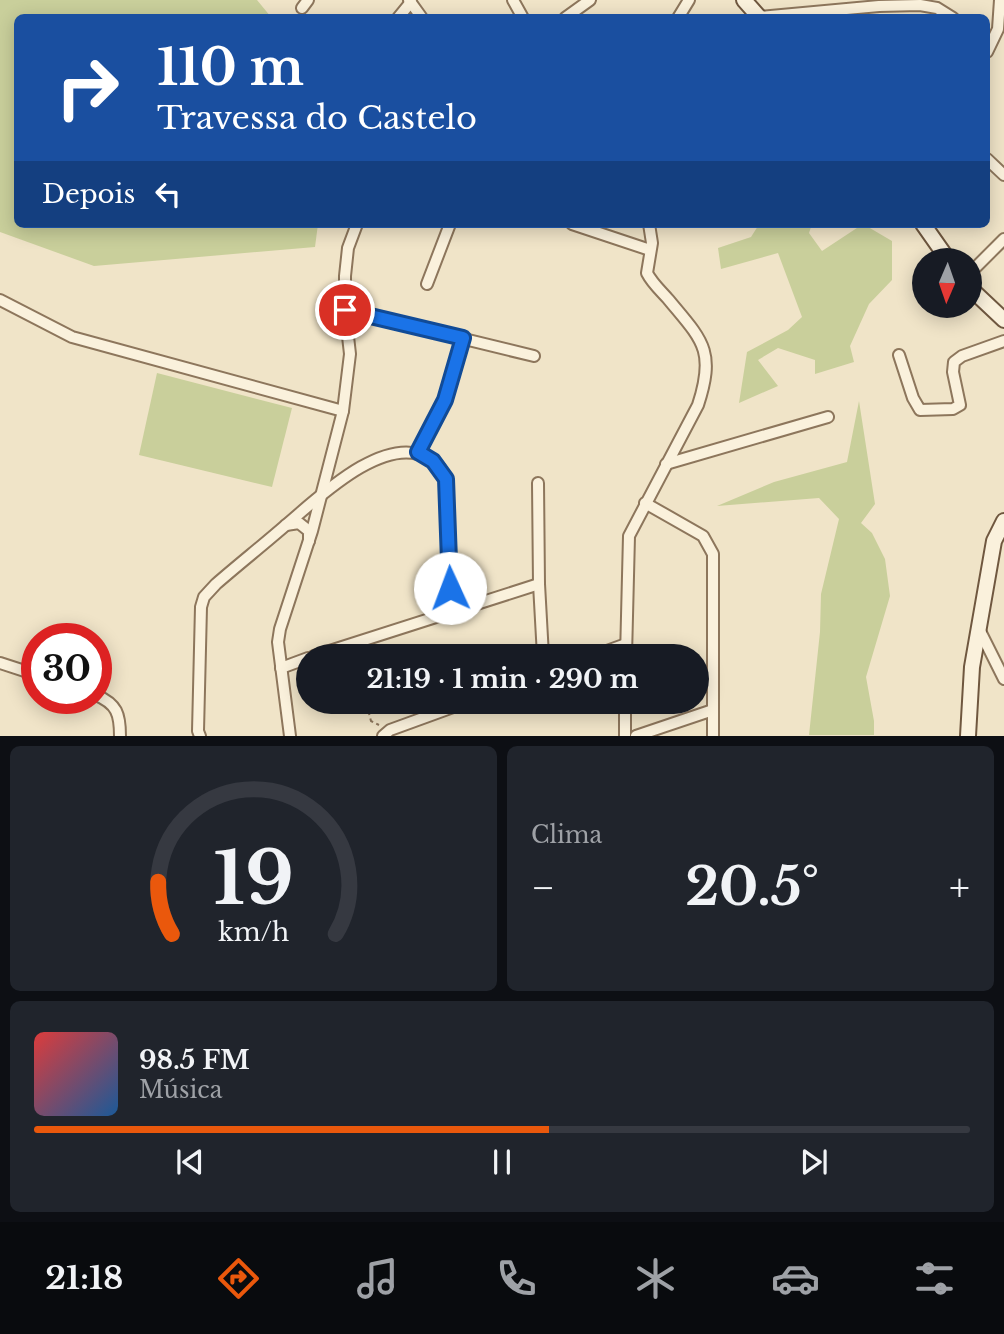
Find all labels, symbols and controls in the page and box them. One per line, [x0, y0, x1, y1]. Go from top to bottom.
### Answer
text: 110 m [157, 37, 304, 98]
icon: right [42, 42, 133, 133]
text: Travessa do Castelo [157, 98, 477, 138]
icon: left [149, 175, 187, 213]
text: Depois [42, 178, 135, 210]
north arrow [912, 248, 982, 318]
map controls [912, 248, 982, 318]
pin [315, 280, 375, 340]
icon: arrive [326, 291, 364, 329]
position arrow [413, 551, 487, 625]
speed limit sign: 30 [21, 623, 112, 714]
text: 21:19 · 1 min · 290 m [367, 663, 638, 695]
text: Clima [531, 821, 602, 849]
text: 19 [213, 834, 294, 925]
text: 20.5° [685, 855, 819, 919]
text: − [531, 864, 555, 911]
text: + [949, 864, 970, 911]
text: km/h [218, 917, 289, 948]
text: 98.5 FM [139, 1044, 250, 1076]
text: Música [139, 1076, 222, 1104]
icon: previous [171, 1143, 209, 1181]
icon: pause [483, 1143, 521, 1181]
icon: next [795, 1143, 833, 1181]
icon: directions [214, 1254, 263, 1303]
icon: music [353, 1254, 402, 1303]
icon: phone [492, 1254, 541, 1303]
icon: climate [631, 1254, 680, 1303]
icon: car [771, 1254, 820, 1303]
icon: filters [910, 1254, 959, 1303]
text: 21:18 [45, 1258, 123, 1298]

